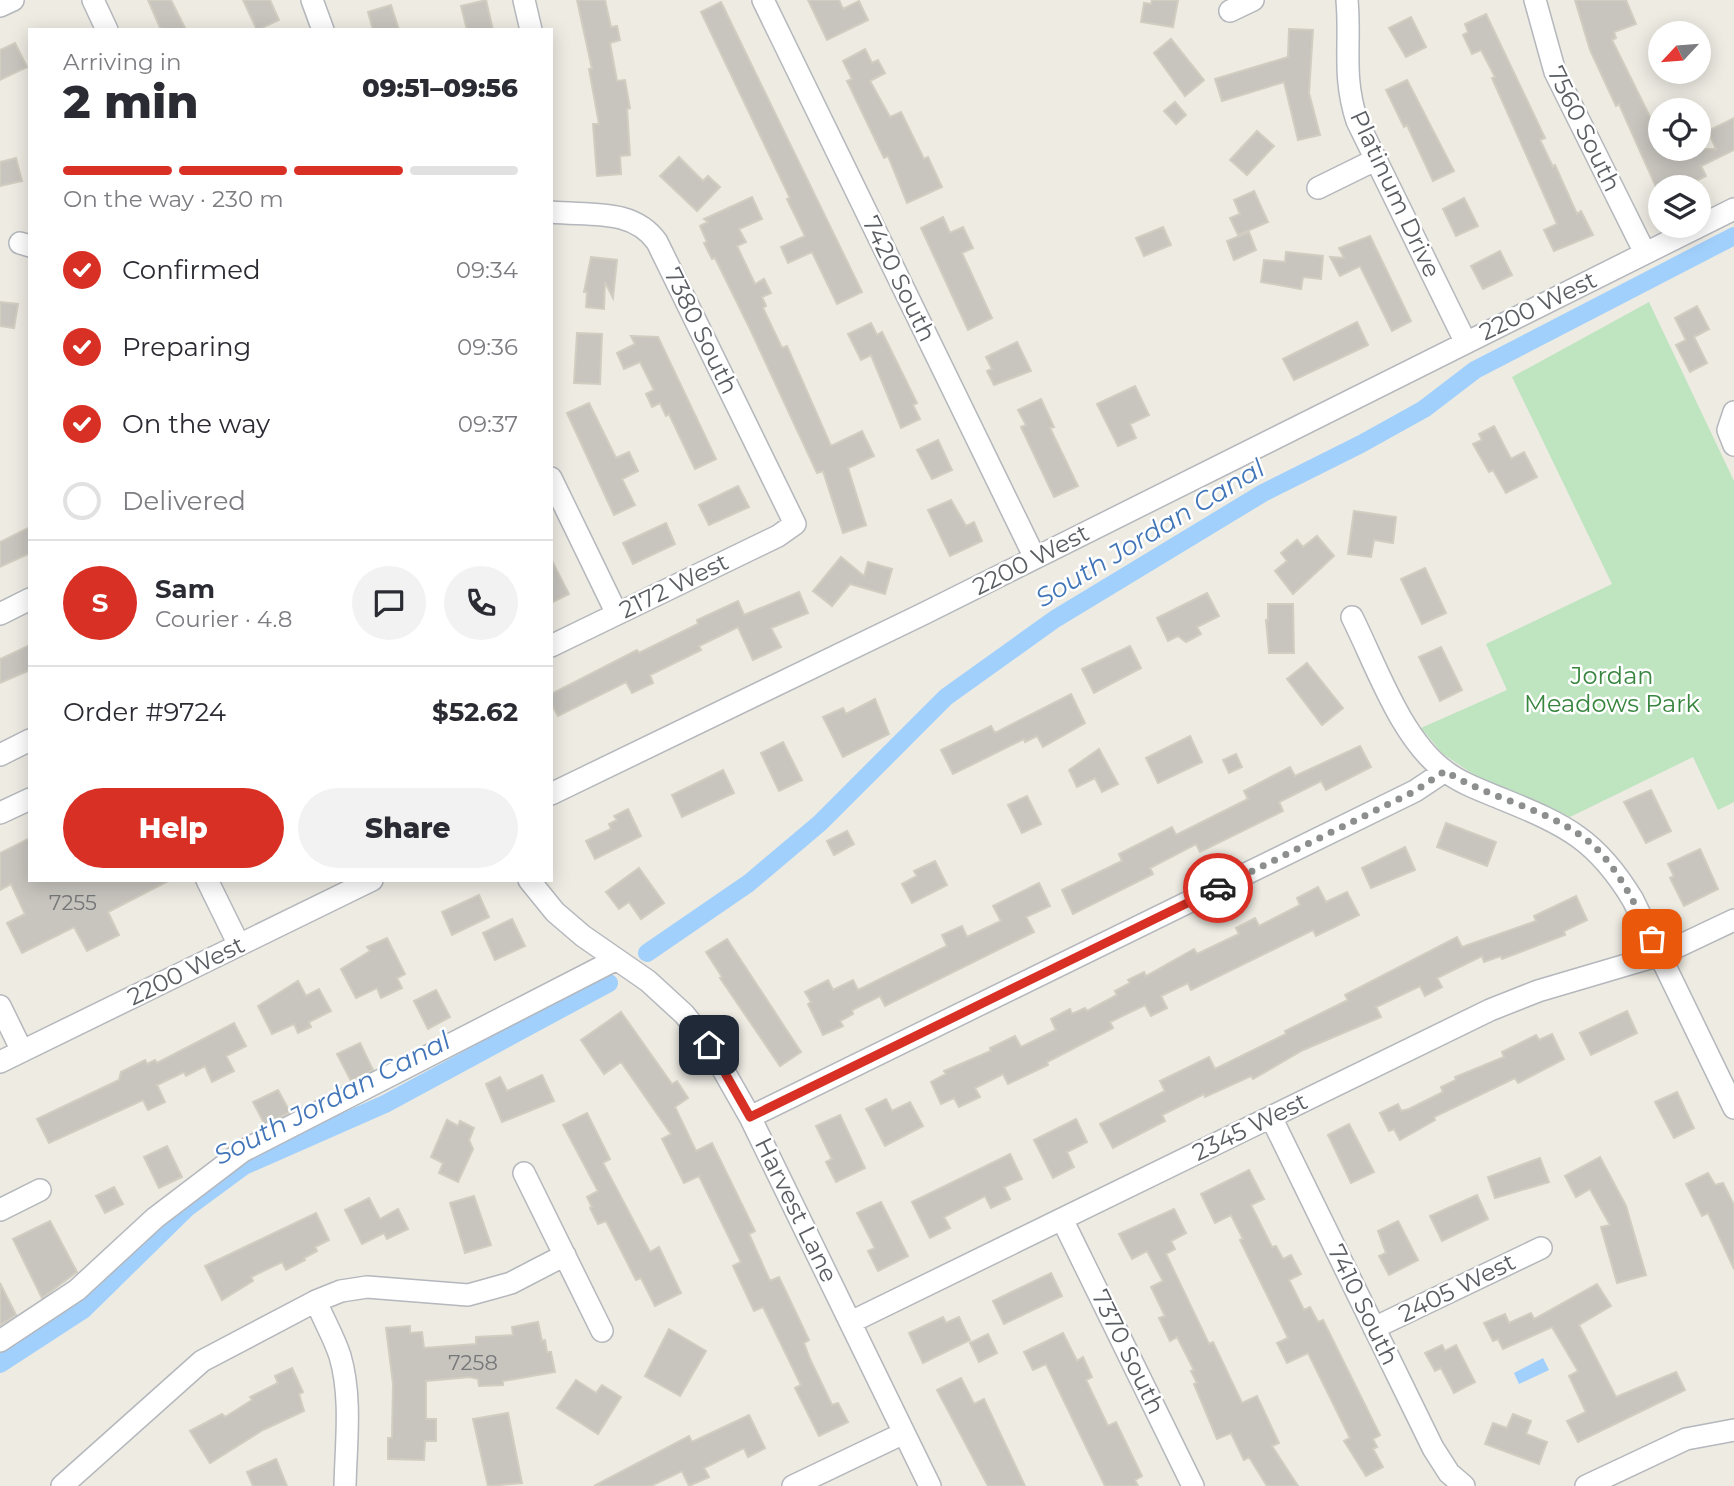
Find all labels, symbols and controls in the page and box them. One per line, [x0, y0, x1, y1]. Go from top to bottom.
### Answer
north arrow [1648, 21, 1712, 84]
map controls [1648, 21, 1711, 238]
text: Arriving in [63, 48, 182, 76]
street label: 7560 South [1542, 61, 1627, 196]
text: 09:51–09:56 [362, 72, 518, 104]
text: 2 min [63, 73, 198, 130]
button: locate [1648, 98, 1711, 161]
street label: Platinum Drive [1344, 106, 1447, 282]
button: layers [1648, 175, 1711, 238]
text: On the way · 230 m [63, 185, 284, 213]
street label: 7420 South [857, 211, 942, 346]
icon: check [63, 251, 101, 289]
text: Confirmed [122, 254, 261, 286]
text: 09:34 [456, 256, 518, 284]
street label: 7380 South [658, 263, 744, 399]
street label: 2200 West [1475, 265, 1601, 346]
icon: check [63, 328, 101, 366]
text: Preparing [122, 331, 251, 363]
text: 09:36 [457, 333, 518, 361]
icon: check [63, 405, 101, 443]
text: On the way [122, 408, 270, 440]
text: 09:37 [458, 410, 518, 438]
water label: South Jordan Canal [1030, 452, 1270, 614]
text: Delivered [122, 485, 246, 517]
street label: 2200 West [968, 518, 1094, 601]
street label: 2172 West [615, 547, 733, 624]
button: chat [352, 566, 426, 640]
button: phone [444, 566, 518, 640]
text: Sam [155, 573, 215, 605]
text: S [92, 587, 108, 619]
text: Courier · 4.8 [155, 605, 292, 633]
park label: Jordan Meadows Park [1524, 661, 1701, 718]
text: Order #9724 [63, 696, 226, 728]
text: $52.62 [432, 696, 518, 728]
button: Help [63, 788, 284, 868]
button: Share [298, 788, 518, 868]
courier [1183, 853, 1253, 923]
icon: car [1199, 869, 1237, 907]
house number: 7255 [49, 890, 97, 915]
pin [1622, 909, 1682, 969]
icon: bag [1633, 920, 1671, 958]
street label: 2200 West [123, 930, 249, 1011]
pin [679, 1015, 739, 1075]
water label: South Jordan Canal [208, 1024, 456, 1172]
icon: home [690, 1026, 728, 1064]
street label: 2345 West [1188, 1086, 1312, 1167]
street label: Harvest Lane [749, 1133, 844, 1287]
street label: 7410 South [1322, 1240, 1405, 1370]
street label: 2405 West [1394, 1247, 1520, 1328]
street label: 7370 South [1086, 1285, 1171, 1419]
house number: 7258 [448, 1350, 498, 1375]

